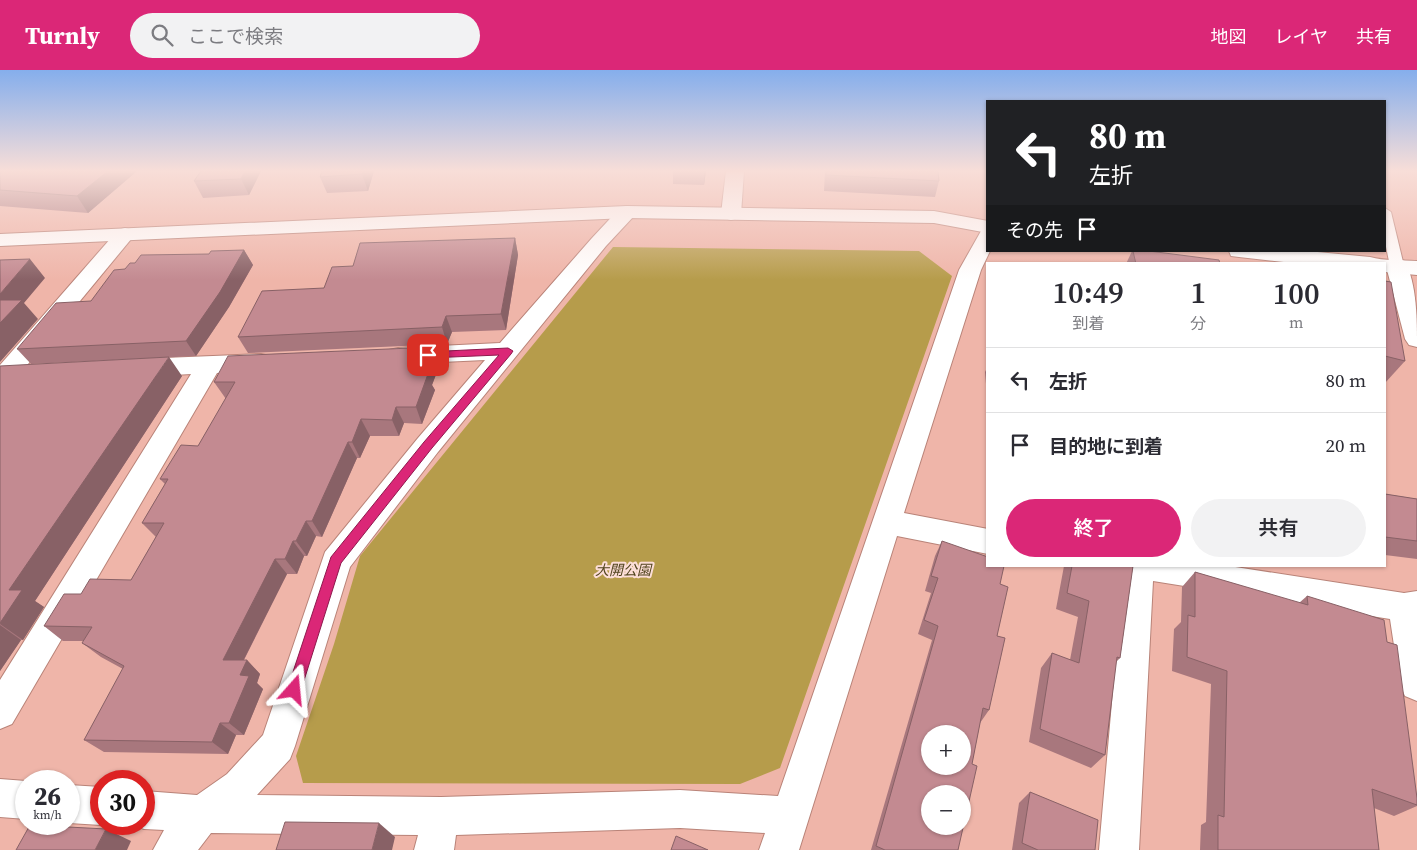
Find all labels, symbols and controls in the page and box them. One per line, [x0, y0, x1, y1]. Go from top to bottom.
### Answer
search box [130, 13, 480, 58]
text: Turnly [25, 19, 100, 52]
icon: search [148, 21, 176, 49]
text: ここで検索 [188, 23, 283, 49]
text: 地図 [1211, 24, 1247, 49]
text: レイヤ [1275, 24, 1328, 49]
text: 共有 [1356, 24, 1392, 49]
text: 80 m [1089, 112, 1166, 160]
icon: left [1006, 120, 1071, 185]
text: 左折 [1089, 160, 1133, 190]
icon: arrive [1073, 215, 1101, 243]
text: その先 [1006, 217, 1063, 243]
text: 10:49 [1052, 272, 1124, 313]
text: 1 [1190, 272, 1206, 313]
text: 100 [1273, 273, 1320, 314]
text: m [1289, 311, 1303, 333]
text: 到着 [1072, 312, 1104, 334]
text: 分 [1190, 312, 1206, 334]
pin [407, 334, 449, 376]
icon: arrive [414, 341, 442, 369]
icon: left [1006, 366, 1034, 394]
text: 80 m [1325, 367, 1366, 393]
text: 左折 [1049, 368, 1087, 394]
icon: arrive [1006, 431, 1034, 459]
text: 20 m [1325, 432, 1366, 458]
text: 目的地に到着 [1049, 433, 1163, 459]
button: 終了 [1006, 499, 1181, 557]
button: 共有 [1191, 499, 1366, 557]
park label: 大開公園 [595, 560, 653, 580]
position arrow [267, 663, 319, 715]
map controls [921, 725, 971, 835]
button: + [921, 725, 971, 775]
speed limit sign: 30 [90, 770, 155, 835]
text: 26 [34, 779, 61, 813]
button: − [921, 785, 971, 835]
text: km/h [33, 807, 62, 823]

